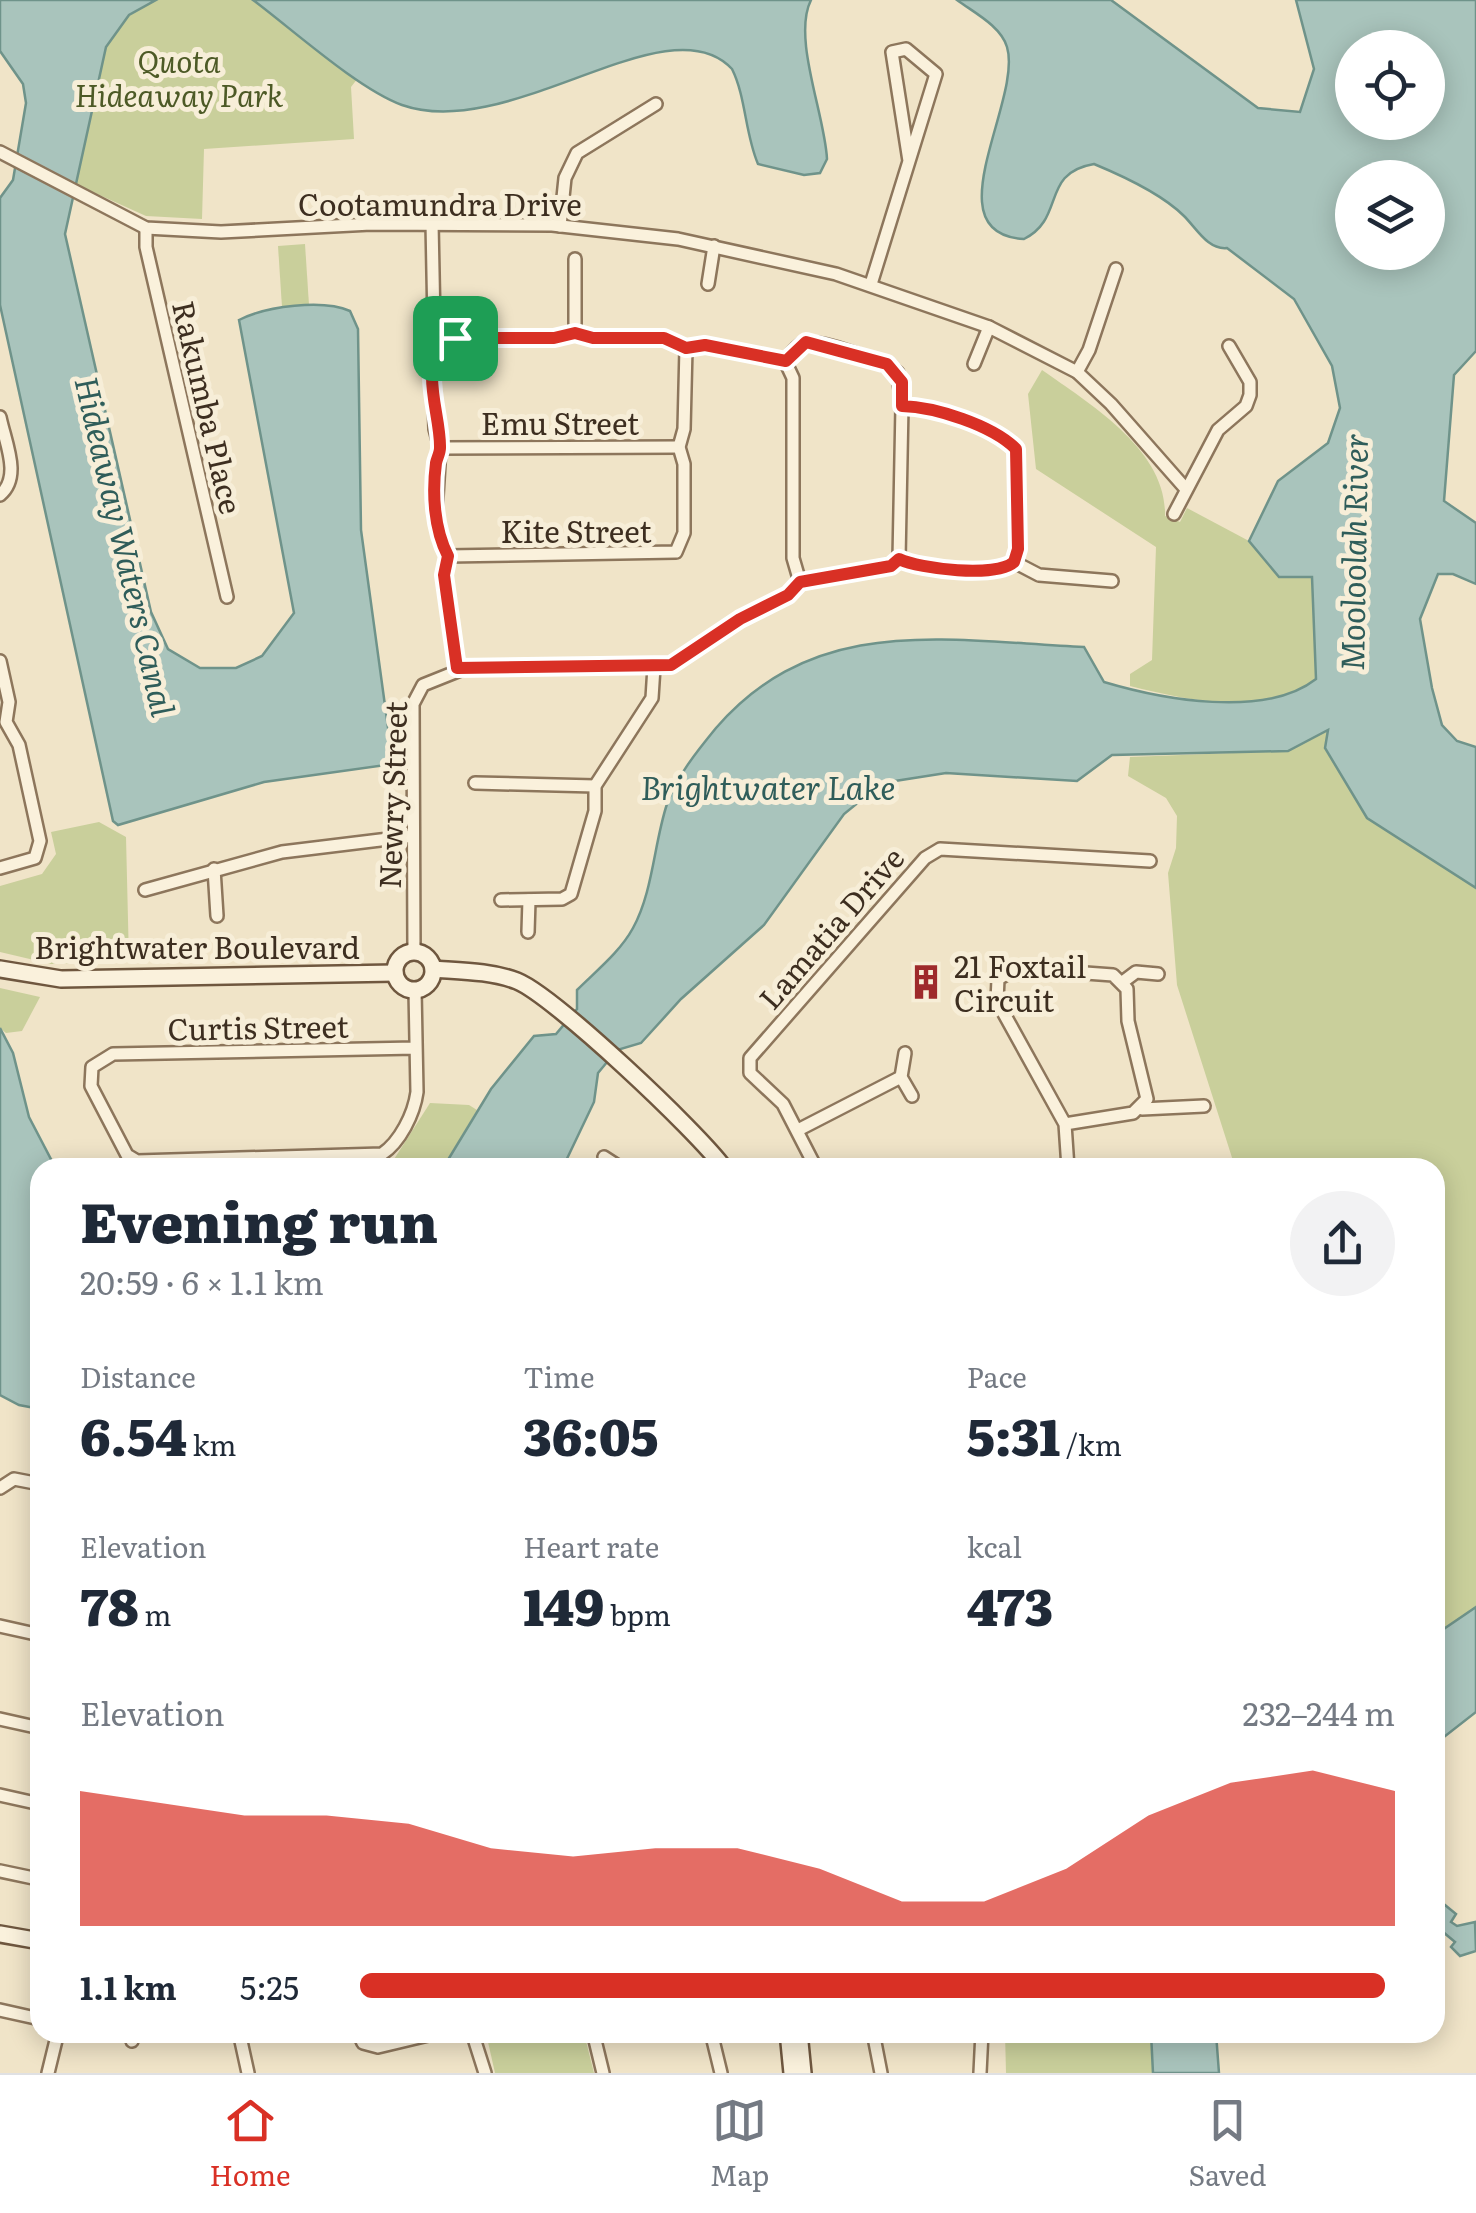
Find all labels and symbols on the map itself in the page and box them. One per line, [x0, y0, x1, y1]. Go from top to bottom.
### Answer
park label: Quota Hideaway Park [75, 38, 284, 116]
street label: Cootamundra Drive [298, 181, 582, 225]
street label: Rakumba Place [163, 296, 255, 518]
pin [413, 296, 498, 381]
water label: Hideaway Waters Canal [65, 371, 189, 721]
street label: Emu Street [481, 400, 639, 444]
water label: Mooloolah River [1326, 433, 1378, 671]
street label: Kite Street [500, 508, 652, 552]
street label: Newry Street [366, 700, 416, 890]
water label: Brightwater Lake [640, 762, 896, 810]
street label: Lamatia Drive [747, 836, 913, 1018]
street label: Brightwater Boulevard [34, 924, 360, 968]
place label: 21 Foxtail Circuit [954, 943, 1086, 1021]
building icon: 21 Foxtail Circuit [907, 963, 945, 1001]
street label: Curtis Street [167, 1002, 349, 1050]

